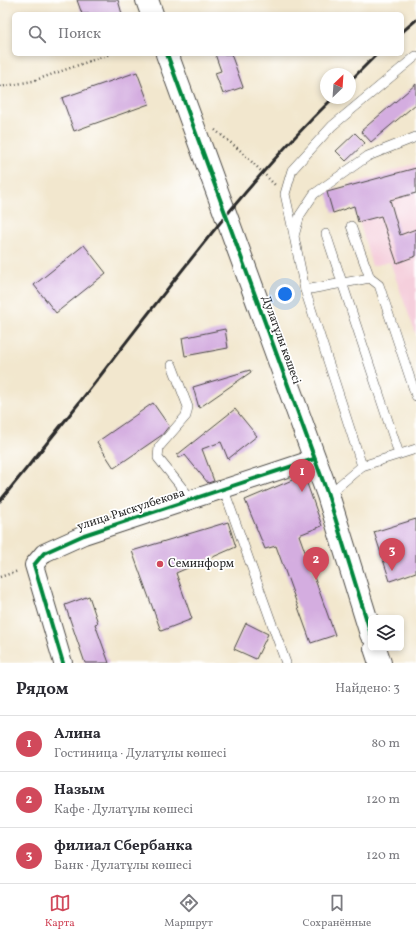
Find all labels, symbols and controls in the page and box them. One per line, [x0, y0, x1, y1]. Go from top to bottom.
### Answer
search box [12, 12, 404, 56]
icon: search [26, 23, 48, 45]
text: Поиск [58, 24, 101, 45]
north arrow [320, 68, 356, 104]
your location [275, 284, 295, 304]
street label: Дулатұлы көшесі [258, 294, 305, 387]
pin: 1 [289, 459, 315, 492]
street label: улица Рыскулбекова [75, 485, 187, 535]
pin: 3 [379, 538, 405, 571]
pin: 2 [303, 547, 329, 580]
place label: Семинформ [168, 556, 234, 572]
marker: Семинформ [155, 559, 165, 569]
map controls [368, 615, 404, 651]
button: layers [368, 615, 404, 651]
text: Рядом [16, 678, 69, 701]
text: Найдено: 3 [335, 680, 400, 698]
text: Алина [54, 724, 101, 745]
text: 1 [26, 735, 32, 753]
text: 80 m [371, 735, 400, 753]
text: Гостиница · Дулатұлы көшесі [54, 745, 227, 763]
text: Назым [54, 780, 105, 801]
text: 2 [26, 791, 32, 809]
text: 120 m [366, 791, 400, 809]
text: Кафе · Дулатұлы көшесі [54, 801, 193, 819]
text: филиал Сбербанка [54, 836, 193, 857]
text: 3 [26, 847, 32, 865]
text: 120 m [366, 847, 400, 865]
text: Банк · Дулатұлы көшесі [54, 857, 192, 875]
tab: Карта [45, 892, 75, 931]
tab: Маршрут [164, 892, 213, 931]
tab: Сохранённые [303, 892, 371, 931]

